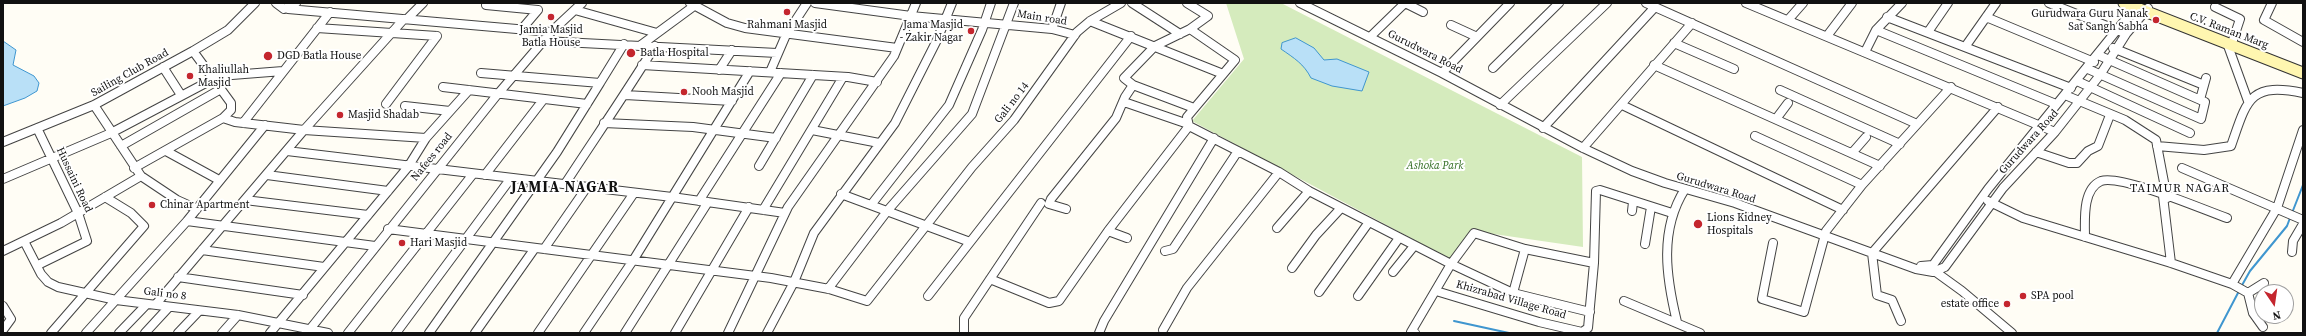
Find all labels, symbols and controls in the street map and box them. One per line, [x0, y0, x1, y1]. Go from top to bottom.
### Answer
marker: Rahmani Masjid [782, 7, 792, 17]
place label: Gurudwara Guru Nanak Sat Sangh Sabha [2031, 7, 2148, 33]
street label: Main road [1016, 8, 1068, 28]
street label: C.V. Raman Marg [2188, 10, 2270, 52]
marker: Jamia Masjid Batla House [546, 12, 556, 22]
marker: Gurudwara Guru Nanak Sat Sangh Sabha [2151, 15, 2161, 25]
place label: Rahmani Masjid [747, 18, 827, 32]
place label: Jama Masjid - Zakir Nagar [900, 18, 963, 44]
place label: Jamia Masjid Batla House [519, 23, 583, 49]
marker: Jama Masjid - Zakir Nagar [966, 26, 976, 36]
street label: Gurudwara Road [1385, 27, 1465, 77]
street label: Sailing Club Road [89, 46, 171, 100]
place label: Batla Hospital [640, 46, 709, 60]
marker: Batla Hospital [625, 47, 637, 59]
place label: DGD Batla House [277, 49, 361, 63]
marker: DGD Batla House [262, 50, 274, 62]
place label: Khaliullah Masjid [198, 63, 249, 89]
marker: Khaliullah Masjid [185, 71, 195, 81]
street label: Gali no 14 [992, 80, 1032, 126]
place label: Nooh Masjid [692, 85, 754, 99]
marker: Nooh Masjid [679, 87, 689, 97]
street label: Gurudwara Road [1997, 107, 2061, 177]
place label: Masjid Shadab [348, 108, 419, 122]
marker: Masjid Shadab [335, 110, 345, 120]
street label: Nafees road [409, 130, 455, 184]
street label: Hussaini Road [53, 145, 95, 215]
park label: Ashoka Park [1407, 159, 1463, 173]
street label: Gurudwara Road [1675, 170, 1757, 206]
district label: JAMIA NAGAR [511, 179, 619, 197]
district label: TAIMUR NAGAR [2130, 182, 2230, 196]
place label: Chinar Apartment [160, 198, 249, 212]
marker: Chinar Apartment [147, 200, 157, 210]
place label: Lions Kidney Hospitals [1707, 211, 1772, 237]
marker: Lions Kidney Hospitals [1692, 218, 1704, 230]
place label: Hari Masjid [410, 236, 467, 250]
marker: Hari Masjid [397, 238, 407, 248]
street label: Khizrabad Village Road [1454, 278, 1568, 322]
north arrow [2254, 284, 2294, 324]
street label: Gali no 8 [143, 285, 187, 303]
place label: SPA pool [2031, 289, 2074, 303]
marker: SPA pool [2018, 291, 2028, 301]
place label: estate office [1941, 297, 1999, 311]
marker: estate office [2002, 299, 2012, 309]
text: N [2271, 307, 2282, 323]

